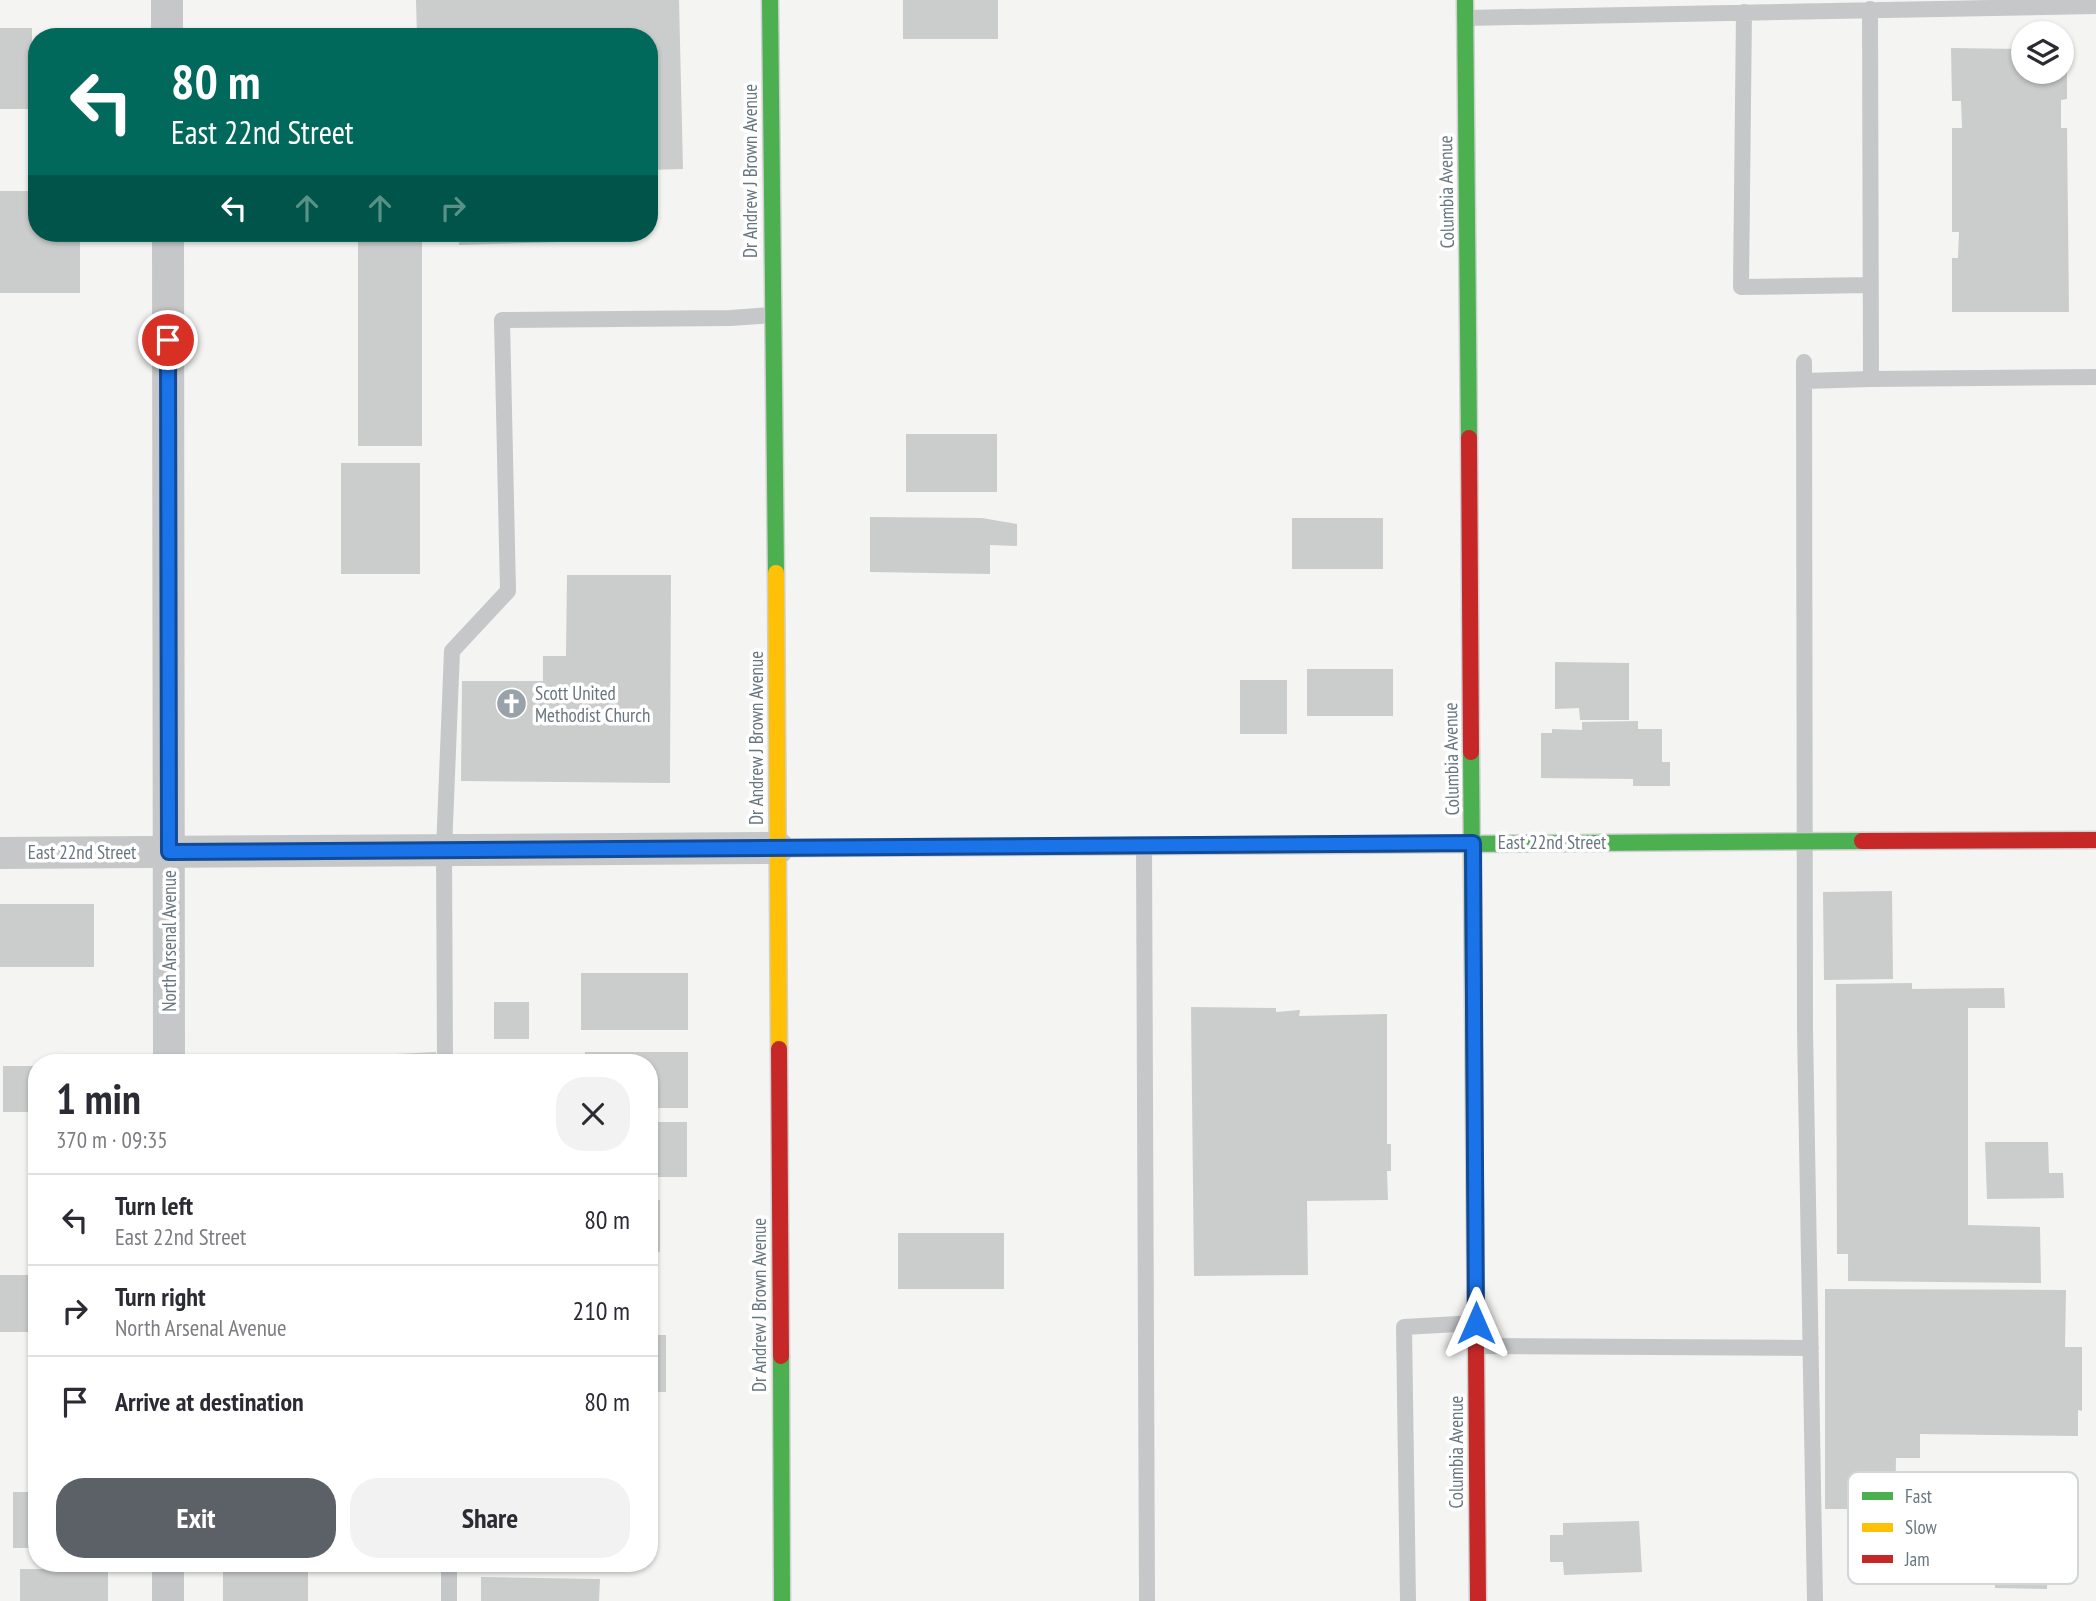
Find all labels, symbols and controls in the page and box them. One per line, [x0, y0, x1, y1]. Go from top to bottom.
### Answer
map controls [2011, 21, 2074, 84]
button: layers [2011, 21, 2074, 84]
text: 80 m [171, 49, 260, 113]
icon: left [56, 56, 147, 147]
street label: Dr Andrew J Brown Avenue [738, 84, 762, 258]
text: East 22nd Street [171, 111, 354, 153]
street label: Columbia Avenue [1433, 135, 1459, 249]
icon: left [215, 189, 253, 227]
icon: ahead [288, 189, 326, 227]
icon: ahead [361, 189, 399, 227]
icon: right [434, 189, 472, 227]
pin [138, 310, 198, 370]
icon: arrive [149, 321, 187, 359]
street label: Dr Andrew J Brown Avenue [744, 651, 768, 825]
place label: Scott United Methodist Church [535, 681, 650, 727]
church icon: Scott United Methodist Church [495, 687, 529, 721]
street label: Columbia Avenue [1438, 702, 1464, 816]
street label: East 22nd Street [1498, 830, 1607, 854]
street label: East 22nd Street [28, 840, 137, 864]
street label: North Arsenal Avenue [157, 870, 181, 1012]
text: 1 min [56, 1071, 141, 1126]
button: close [556, 1077, 630, 1151]
text: 370 m · 09:35 [56, 1125, 168, 1154]
text: Turn left [115, 1189, 193, 1222]
icon: left [56, 1201, 94, 1239]
text: 80 m [584, 1203, 630, 1236]
street label: Dr Andrew J Brown Avenue [747, 1218, 771, 1392]
text: East 22nd Street [115, 1222, 246, 1251]
text: Turn right [115, 1280, 206, 1313]
position arrow [1439, 1286, 1513, 1360]
icon: right [56, 1292, 94, 1330]
text: 210 m [572, 1294, 630, 1327]
text: North Arsenal Avenue [115, 1313, 286, 1342]
icon: arrive [56, 1383, 94, 1421]
text: Arrive at destination [115, 1385, 304, 1418]
text: 80 m [584, 1385, 630, 1418]
street label: Columbia Avenue [1444, 1395, 1468, 1508]
legend [1848, 1472, 2078, 1584]
button: Exit [56, 1478, 336, 1558]
button: Share [350, 1478, 630, 1558]
text: Fast [1905, 1484, 1933, 1508]
text: Slow [1905, 1515, 1938, 1539]
text: Jam [1904, 1547, 1930, 1571]

